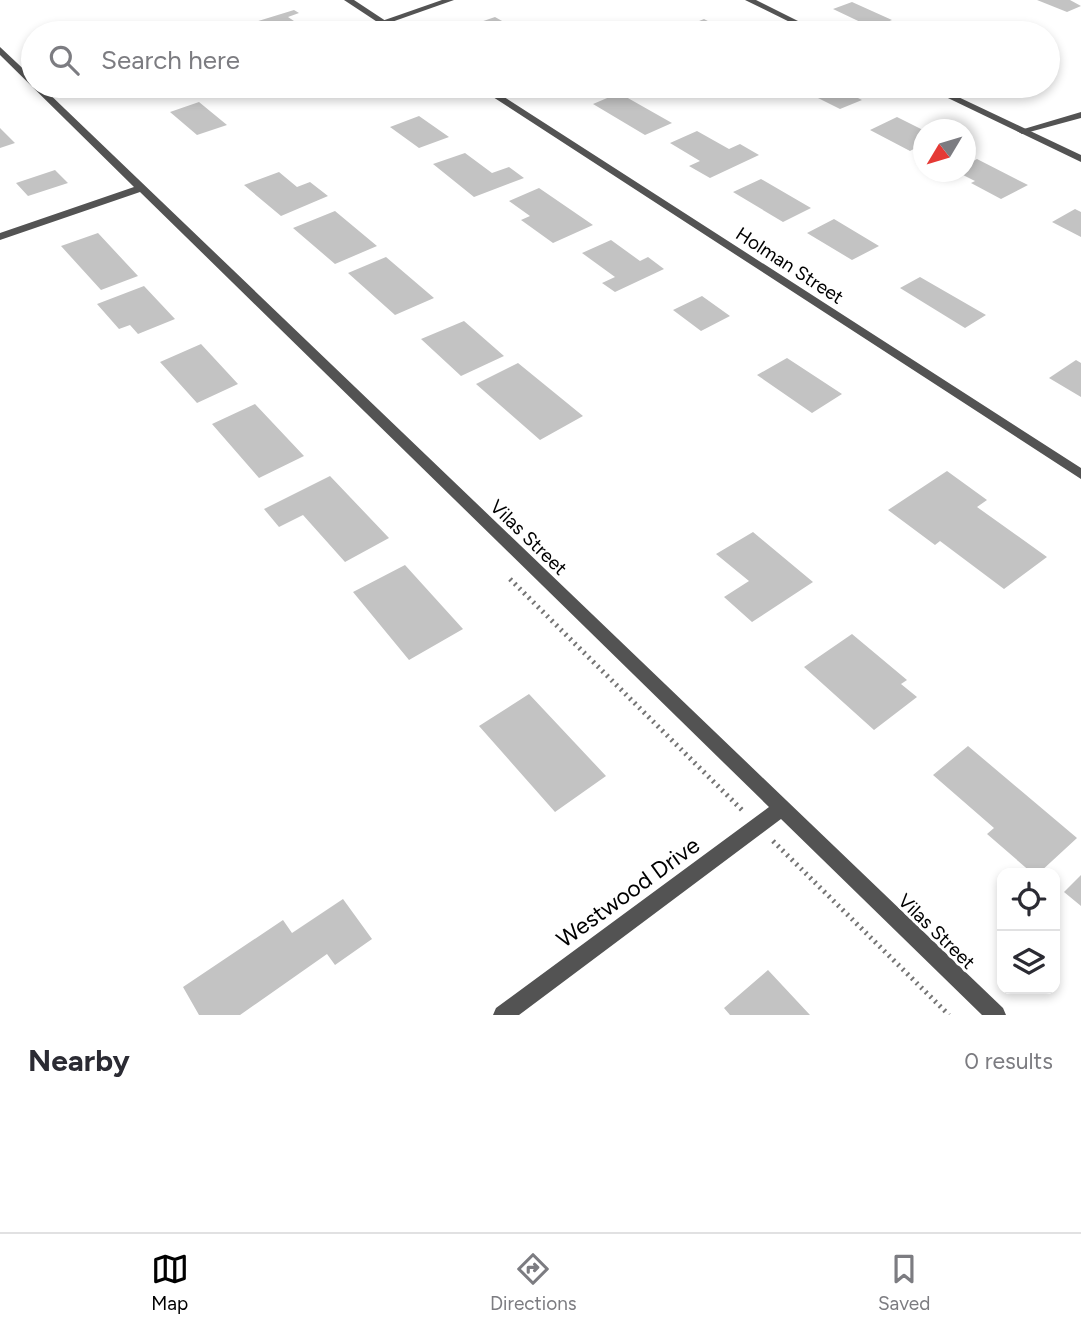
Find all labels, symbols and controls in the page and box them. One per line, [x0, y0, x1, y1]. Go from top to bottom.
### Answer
search box [21, 21, 1060, 98]
icon: search [45, 41, 83, 79]
text: Search here [101, 44, 240, 76]
north arrow [913, 119, 976, 182]
street label: Holman Street [732, 222, 848, 309]
street label: Vilas Street [485, 495, 572, 580]
street label: Westwood Drive [551, 831, 705, 953]
map controls [997, 868, 1060, 994]
button: locate [997, 868, 1060, 931]
street label: Vilas Street [893, 889, 980, 974]
button: layers [997, 931, 1060, 994]
text: Nearby [28, 1042, 130, 1079]
text: 0 results [964, 1047, 1053, 1075]
tab: Map [151, 1250, 189, 1315]
tab: Directions [490, 1250, 577, 1315]
tab: Saved [878, 1250, 930, 1315]

